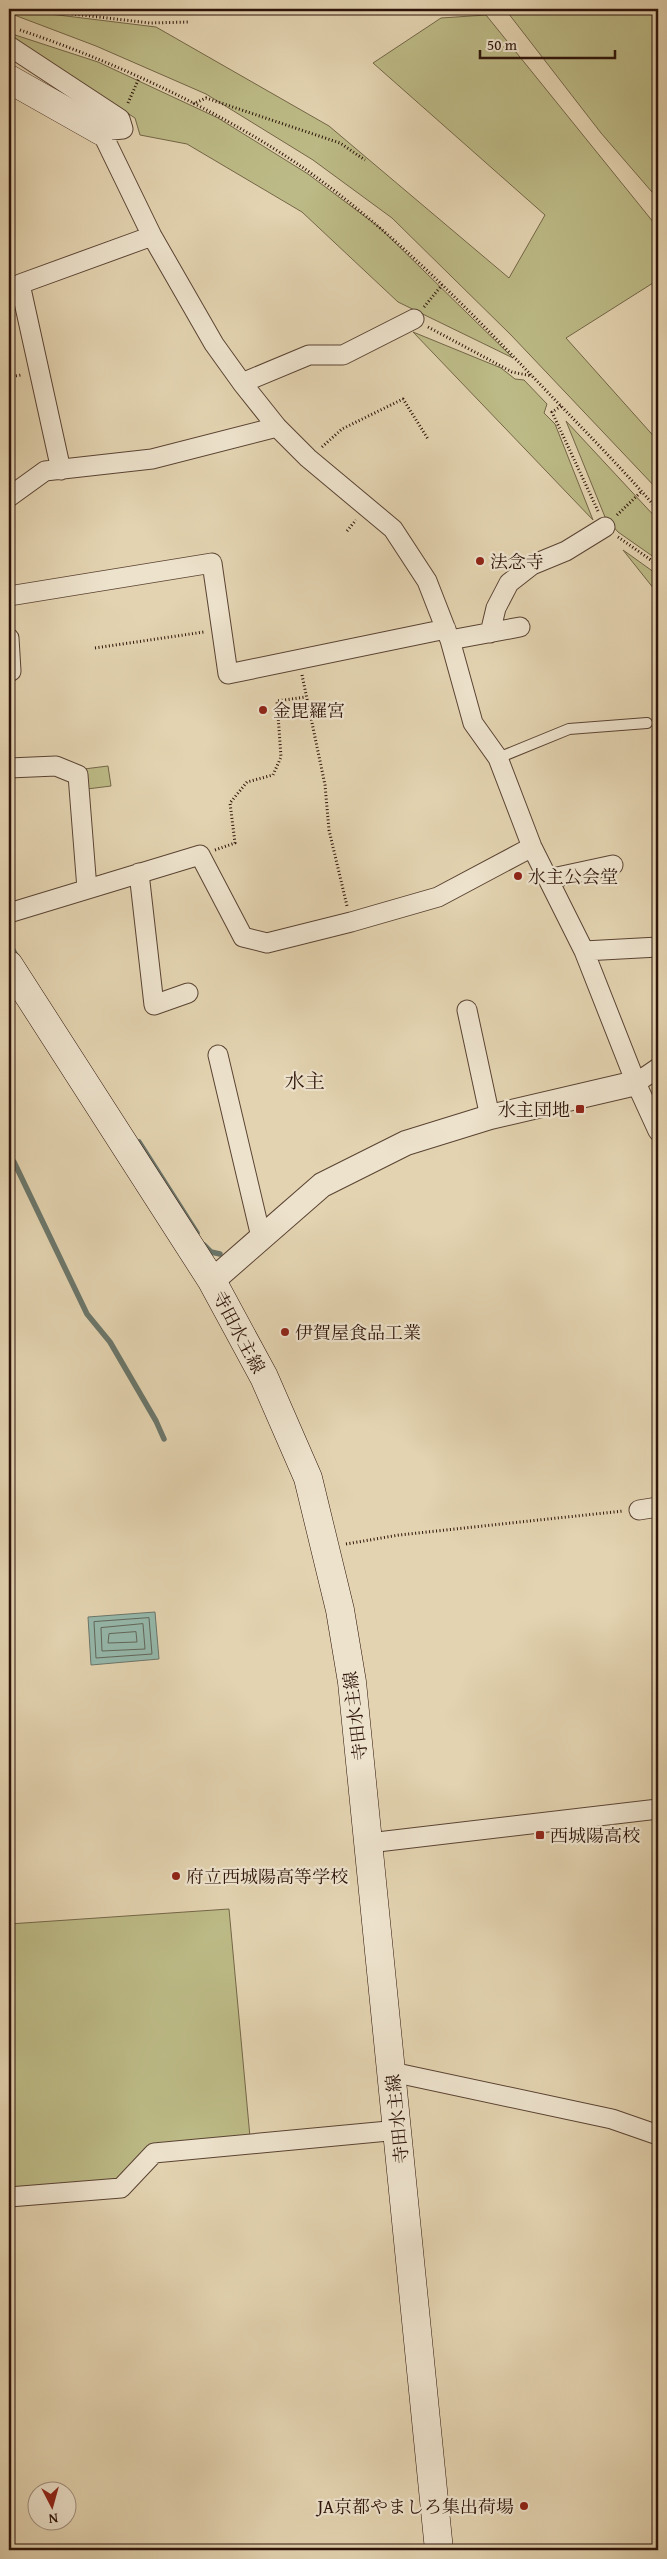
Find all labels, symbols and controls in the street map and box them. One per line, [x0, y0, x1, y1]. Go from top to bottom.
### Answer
scale bar [480, 28, 614, 60]
text: 50 m [487, 34, 518, 55]
place label: 法念寺 [490, 548, 544, 575]
marker: 法念寺 [474, 555, 486, 567]
place label: 金毘羅宮 [273, 697, 345, 724]
marker: 金毘羅宮 [257, 704, 269, 716]
place label: 水主公会堂 [528, 863, 618, 890]
marker: 水主公会堂 [512, 870, 524, 882]
district label: 水主 [285, 1066, 325, 1095]
place label: 水主団地 [498, 1096, 570, 1123]
marker: 水主団地 [574, 1103, 586, 1115]
street label: 寺田水主線 [206, 1286, 272, 1378]
place label: 伊賀屋食品工業 [295, 1319, 421, 1346]
marker: 伊賀屋食品工業 [279, 1326, 291, 1338]
street label: 寺田水主線 [336, 1670, 374, 1762]
place label: 西城陽高校 [550, 1822, 640, 1849]
marker: 西城陽高校 [534, 1829, 546, 1841]
place label: 府立西城陽高等学校 [186, 1863, 348, 1890]
marker: 府立西城陽高等学校 [170, 1870, 182, 1882]
street label: 寺田水主線 [379, 2073, 415, 2165]
north arrow [28, 2482, 78, 2532]
place label: JA京都やましろ集出荷場 [315, 2493, 514, 2520]
marker: JA京都やましろ集出荷場 [518, 2500, 530, 2512]
text: N [47, 2508, 59, 2529]

